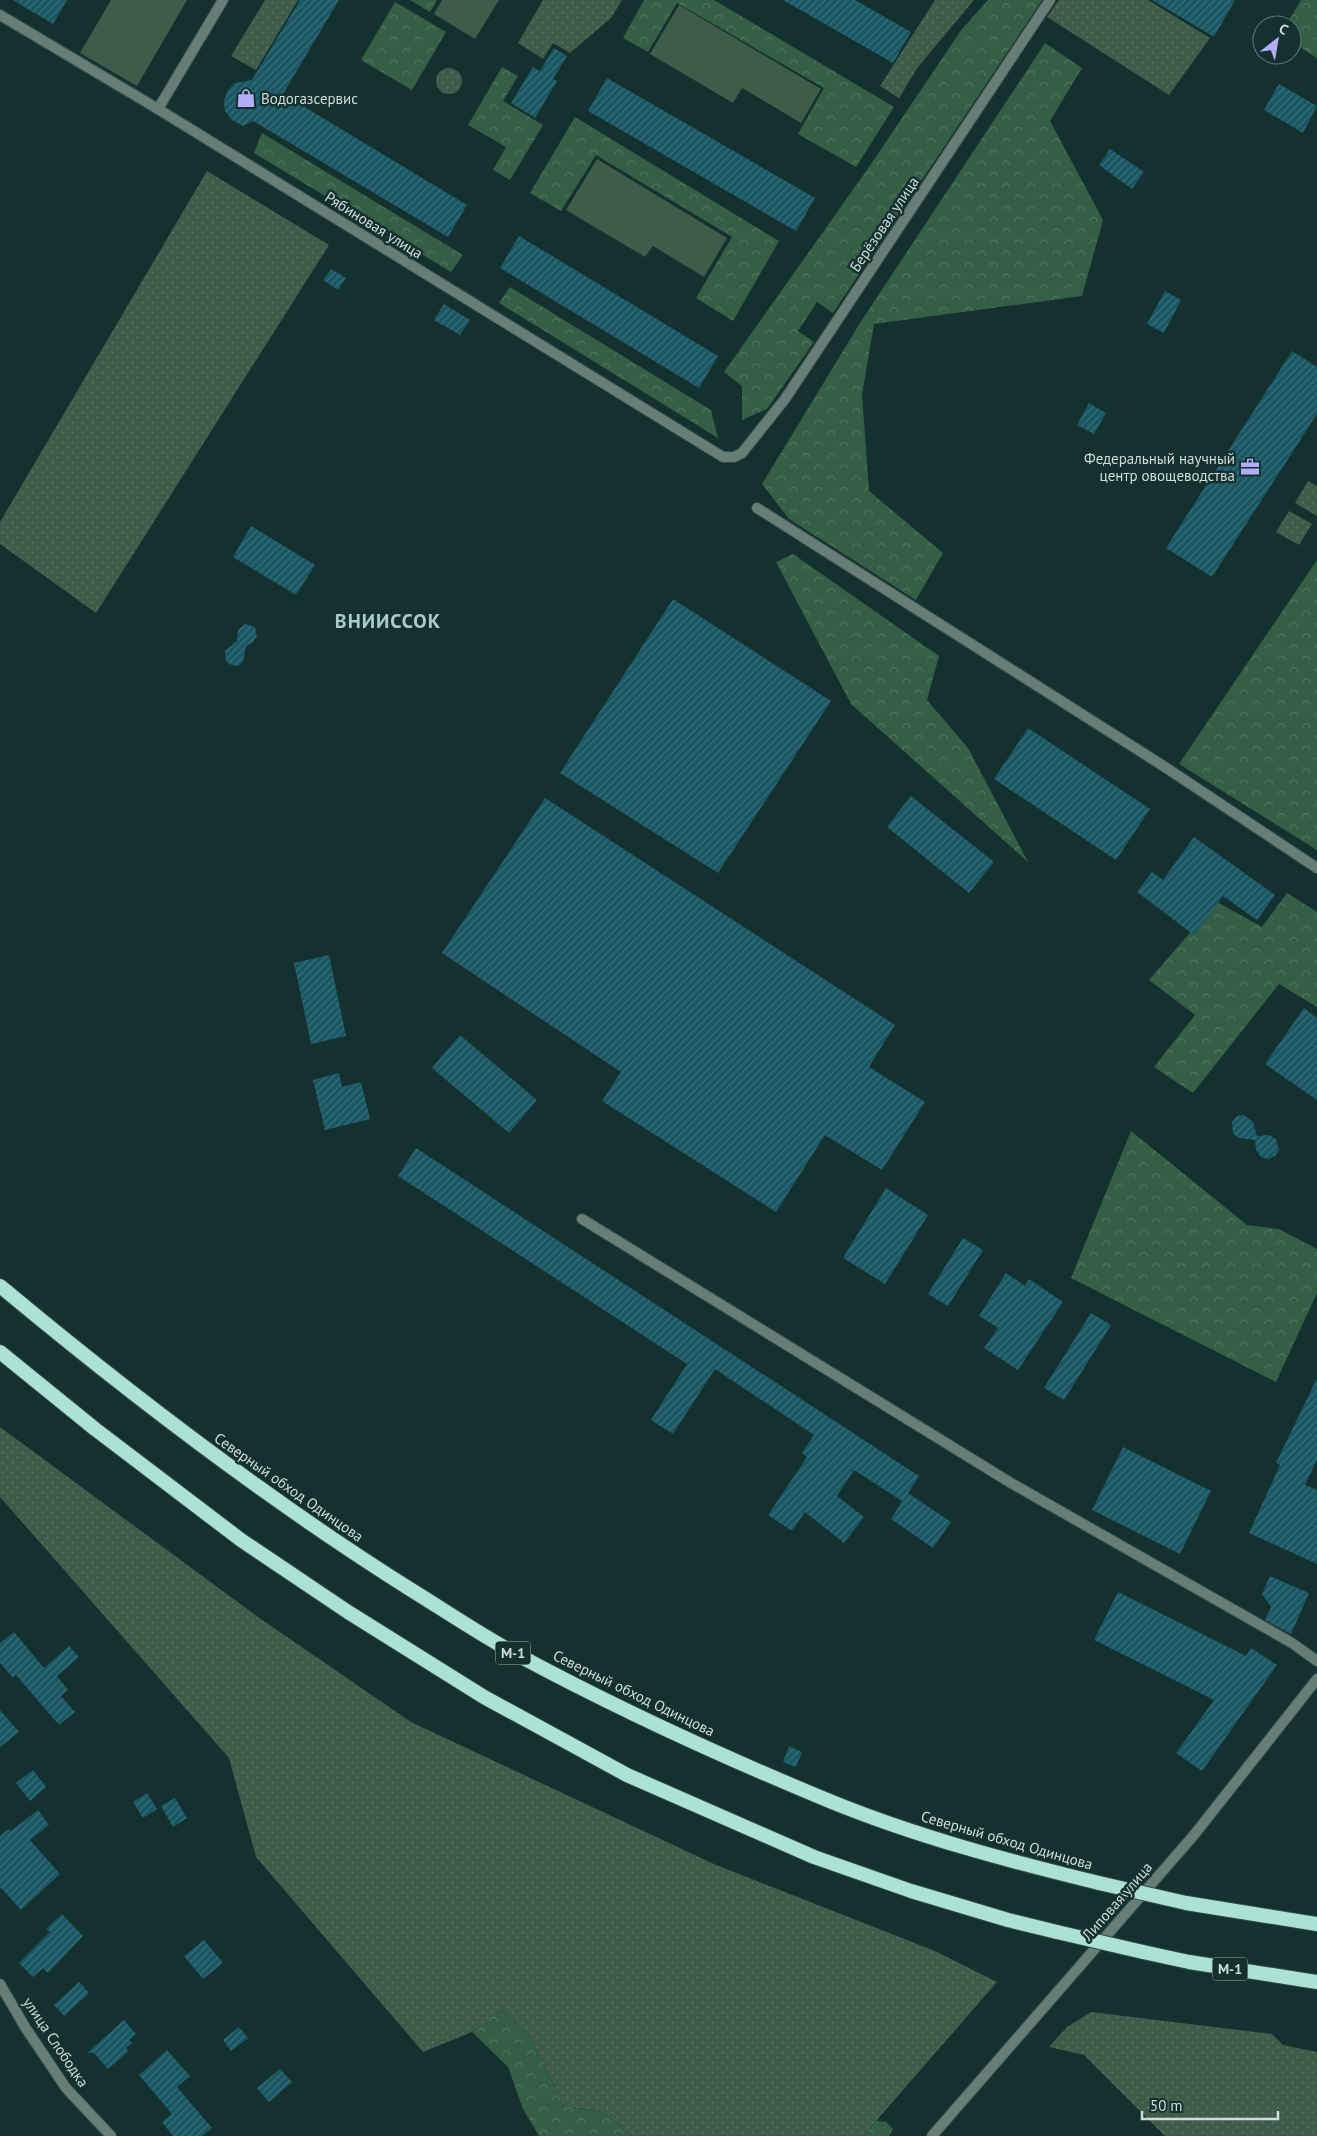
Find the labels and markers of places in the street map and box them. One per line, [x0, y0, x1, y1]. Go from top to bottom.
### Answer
shop icon: Водогазсервис [235, 87, 257, 109]
place label: Водогазсервис [261, 89, 358, 108]
place label: Федеральный научный центр овощеводства [1084, 449, 1235, 485]
office icon: Федеральный научный центр овощеводства [1239, 456, 1261, 478]

